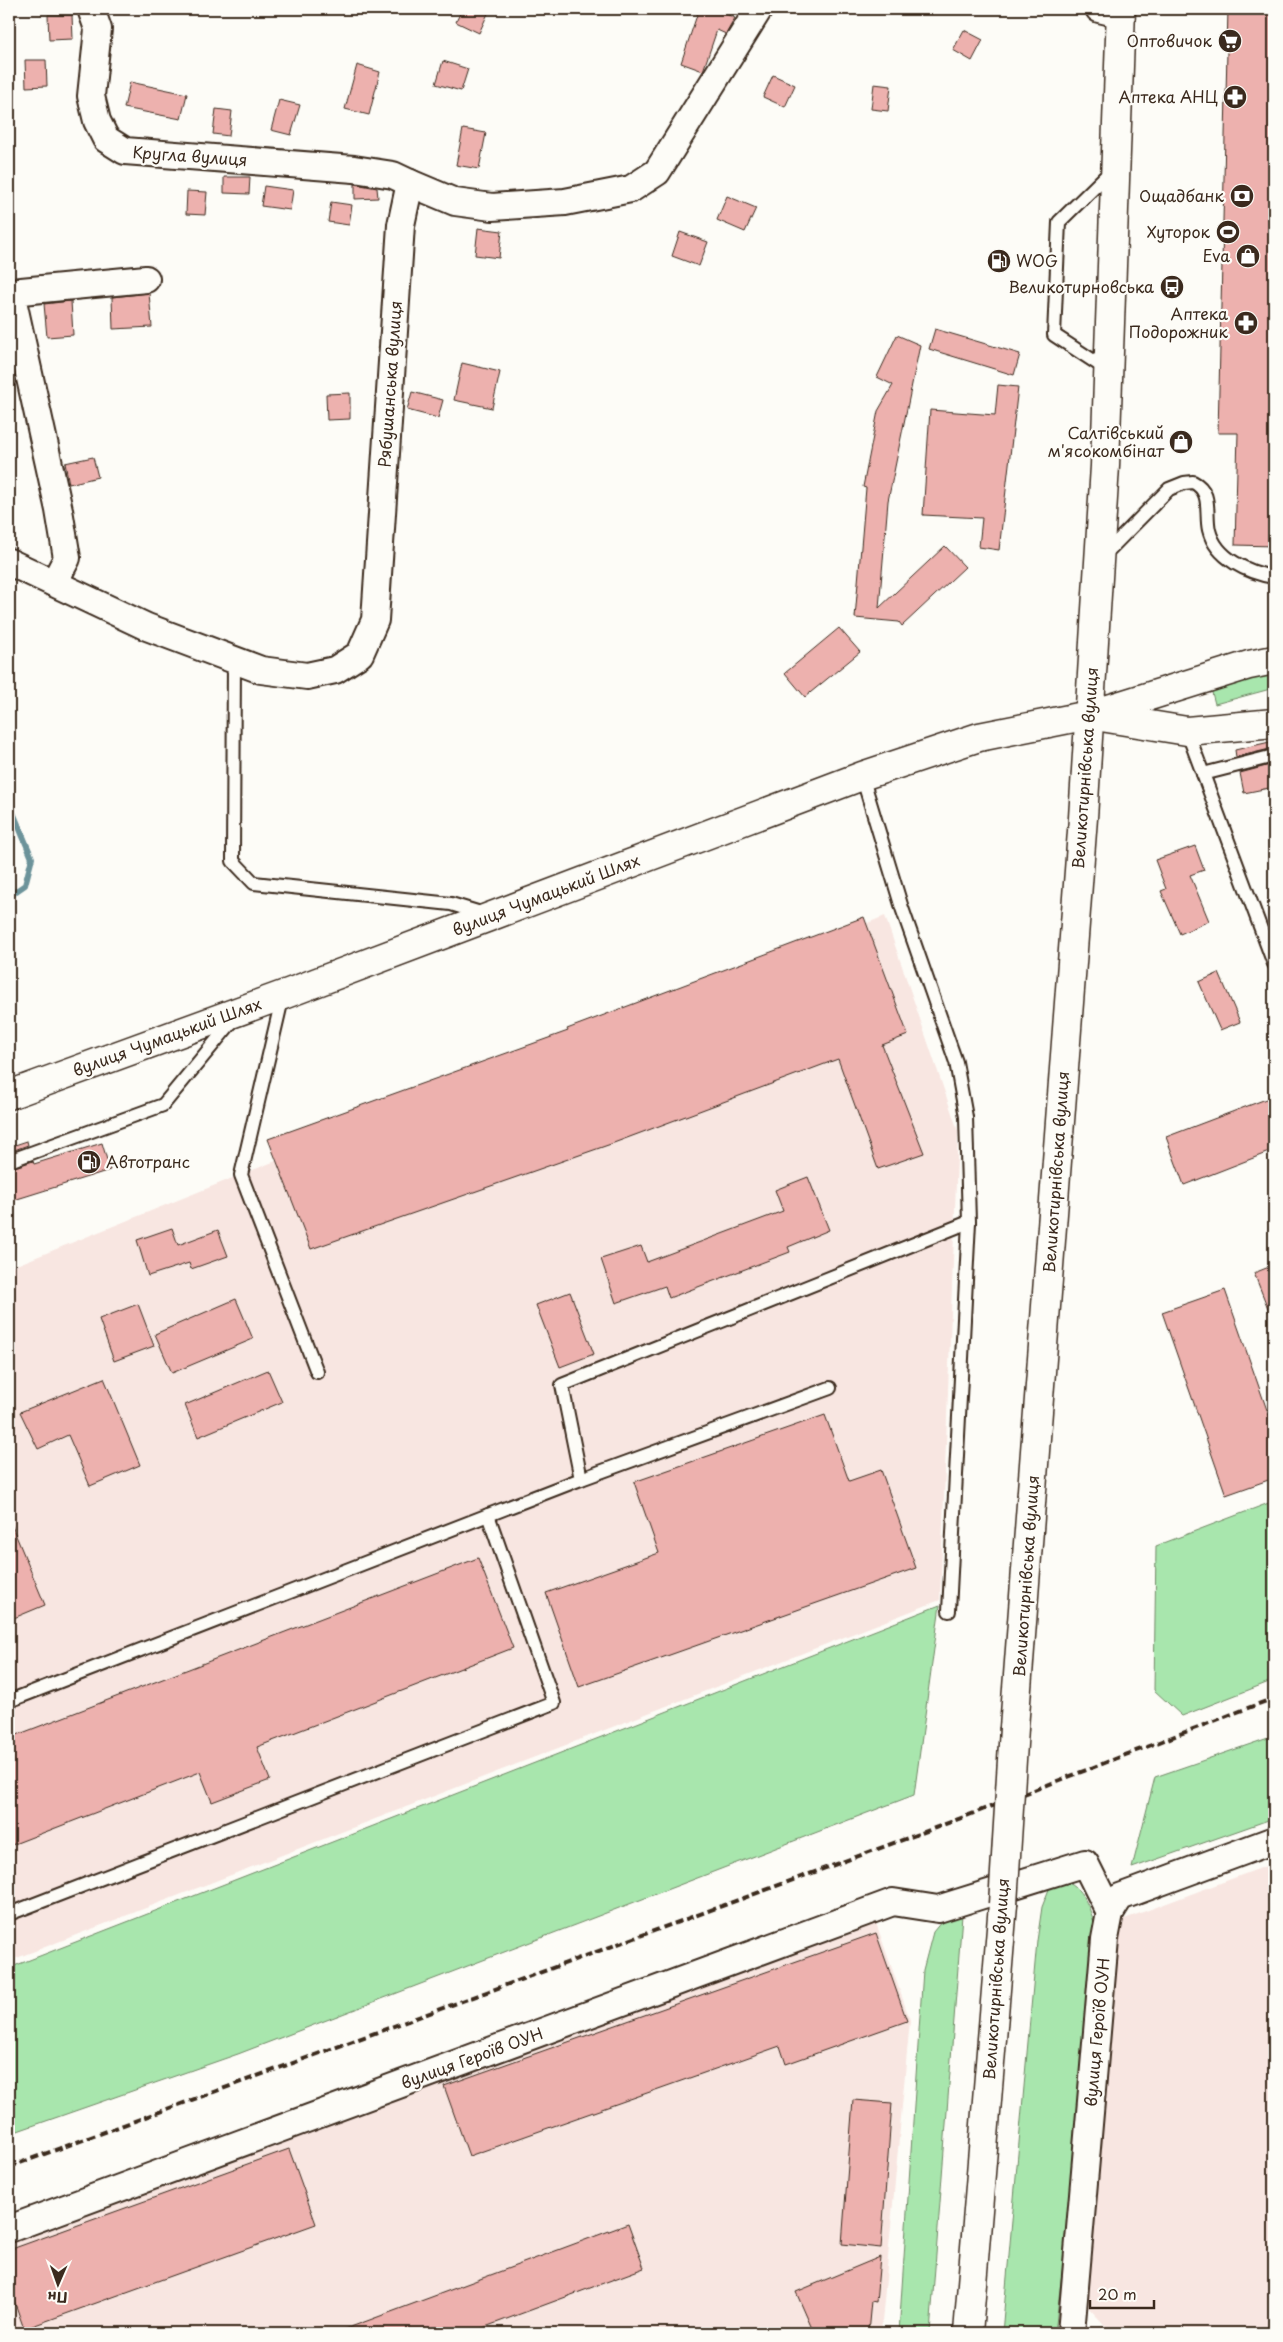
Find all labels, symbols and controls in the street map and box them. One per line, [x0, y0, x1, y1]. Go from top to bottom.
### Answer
place label: Оптовичок [1127, 28, 1212, 52]
supermarket icon: Оптовичок [1217, 28, 1243, 54]
place label: Аптека АНЦ [1118, 84, 1218, 108]
pharmacy icon: Аптека АНЦ [1222, 84, 1248, 110]
street label: Кругла вулиця [132, 139, 248, 171]
place label: Ощадбанк [1139, 183, 1224, 207]
bank icon: Ощадбанк [1229, 183, 1255, 209]
place label: Хуторок [1147, 219, 1210, 243]
sports icon: Хуторок [1215, 219, 1241, 245]
place label: Eva [1202, 243, 1230, 267]
shop icon: Eva [1235, 243, 1261, 269]
fuel station icon: WOG [986, 248, 1012, 274]
place label: WOG [1016, 248, 1058, 272]
place label: Великотирновська [1008, 274, 1154, 298]
bus stop icon: Великотирновська [1159, 274, 1185, 300]
street label: Рябушанська вулиця [371, 300, 407, 468]
place label: Аптека Подорожник [1129, 301, 1228, 343]
pharmacy icon: Аптека Подорожник [1233, 310, 1259, 336]
place label: Салтівський м'ясокомбінат [1048, 420, 1165, 462]
shop icon: Салтівський м'ясокомбінат [1168, 429, 1194, 455]
street label: Великотирнівська вулиця [1065, 666, 1103, 869]
street label: вулиця Чумацький Шлях [448, 847, 643, 941]
street label: вулиця Чумацький Шлях [69, 991, 264, 1081]
street label: Великотирнівська вулиця [1036, 1070, 1074, 1273]
fuel station icon: Автотранс [76, 1149, 102, 1175]
place label: Автотранс [106, 1149, 190, 1173]
street label: Великотирнівська вулиця [1006, 1474, 1044, 1677]
street label: Великотирнівська вулиця [976, 1877, 1014, 2080]
street label: вулиця Героїв ОУН [1078, 1956, 1114, 2107]
street label: вулиця Героїв ОУН [397, 2020, 546, 2094]
north arrow [32, 2260, 82, 2310]
scale bar [1090, 2277, 1154, 2309]
text: 20 m [1098, 2282, 1137, 2305]
text: Пн [47, 2287, 68, 2308]

